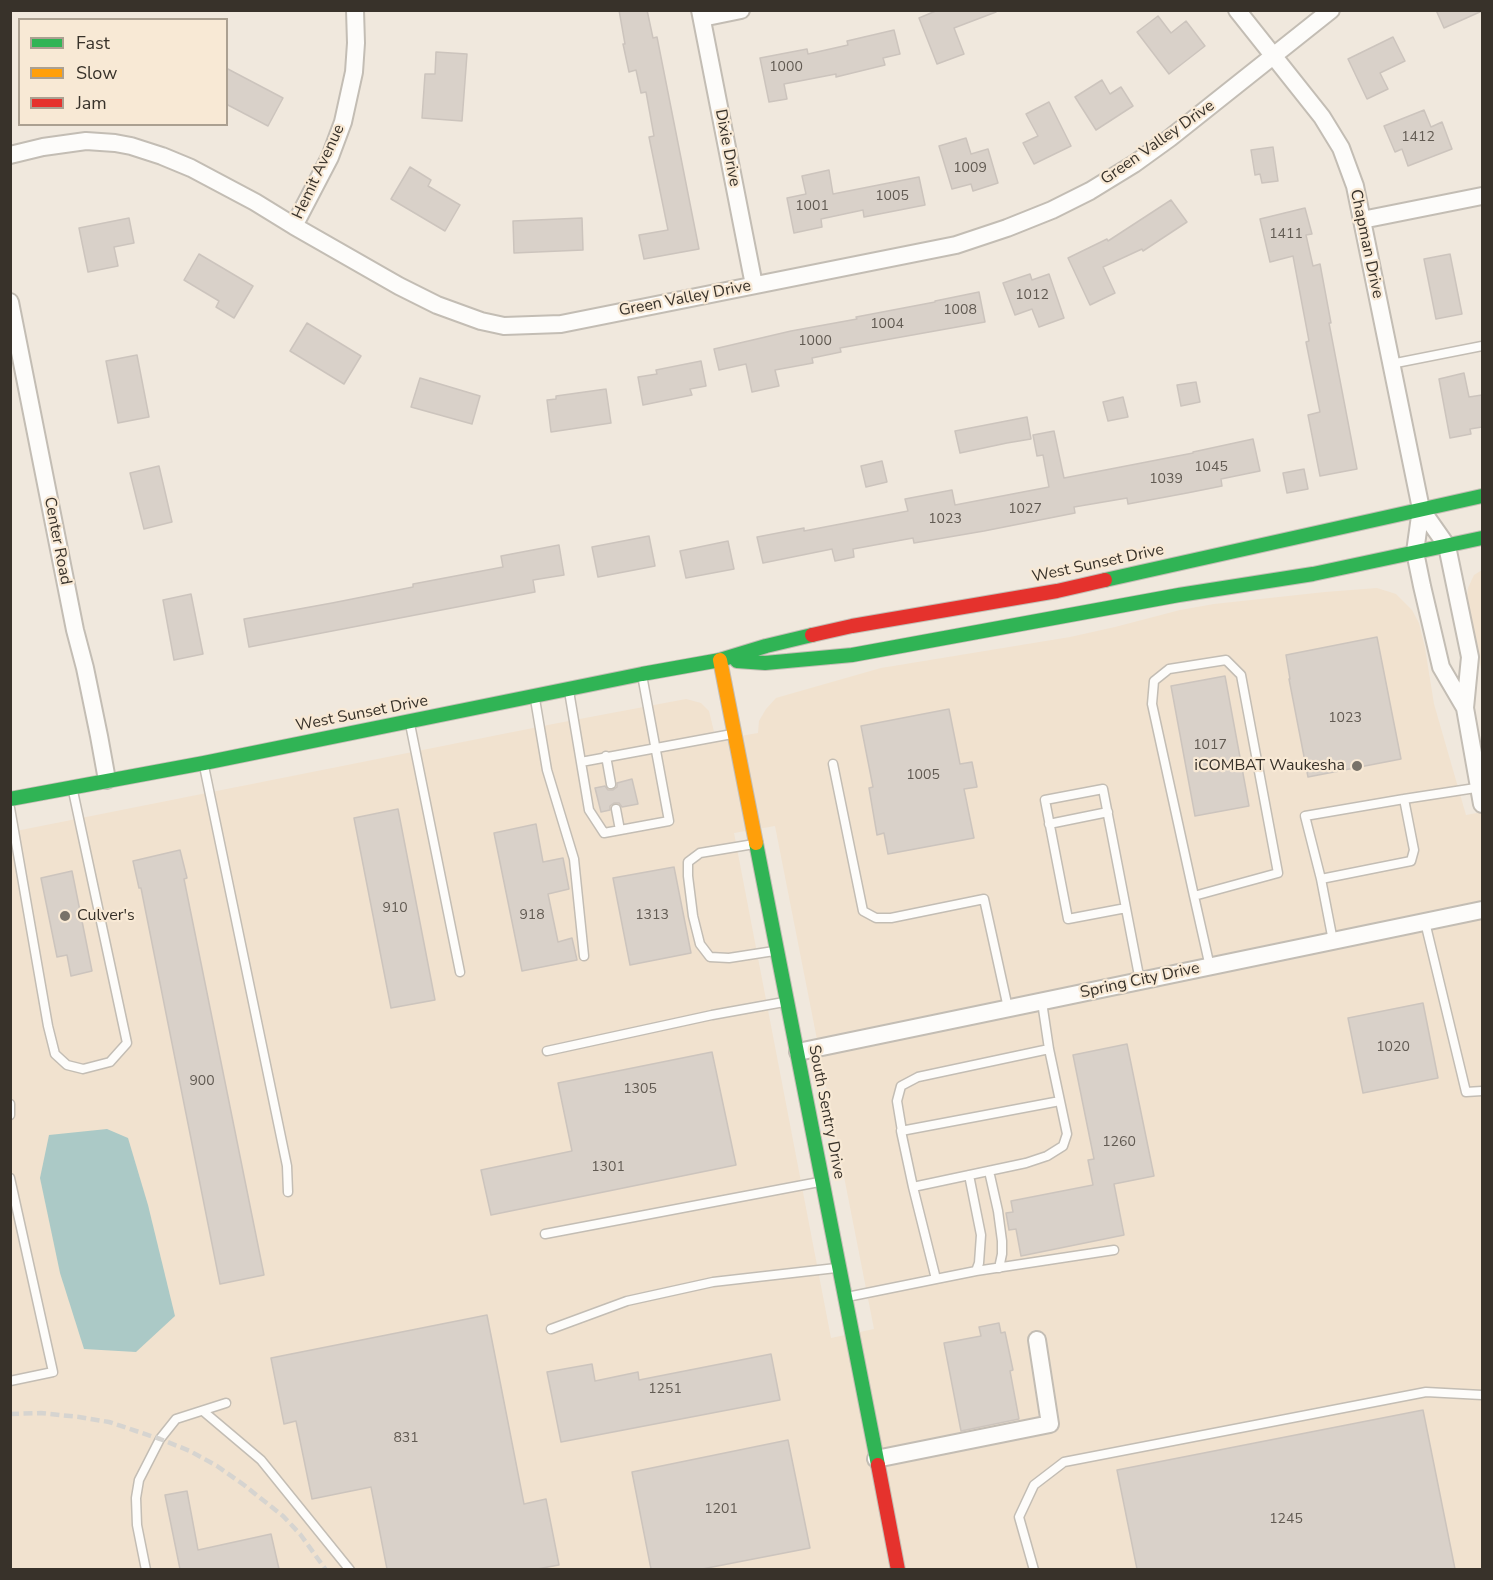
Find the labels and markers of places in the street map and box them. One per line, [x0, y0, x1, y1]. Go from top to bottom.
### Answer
place label: iCOMBAT Waukesha [1194, 756, 1345, 776]
marker: iCOMBAT Waukesha [1350, 759, 1364, 773]
place label: Culver's [77, 906, 135, 926]
marker: Culver's [58, 909, 72, 923]

